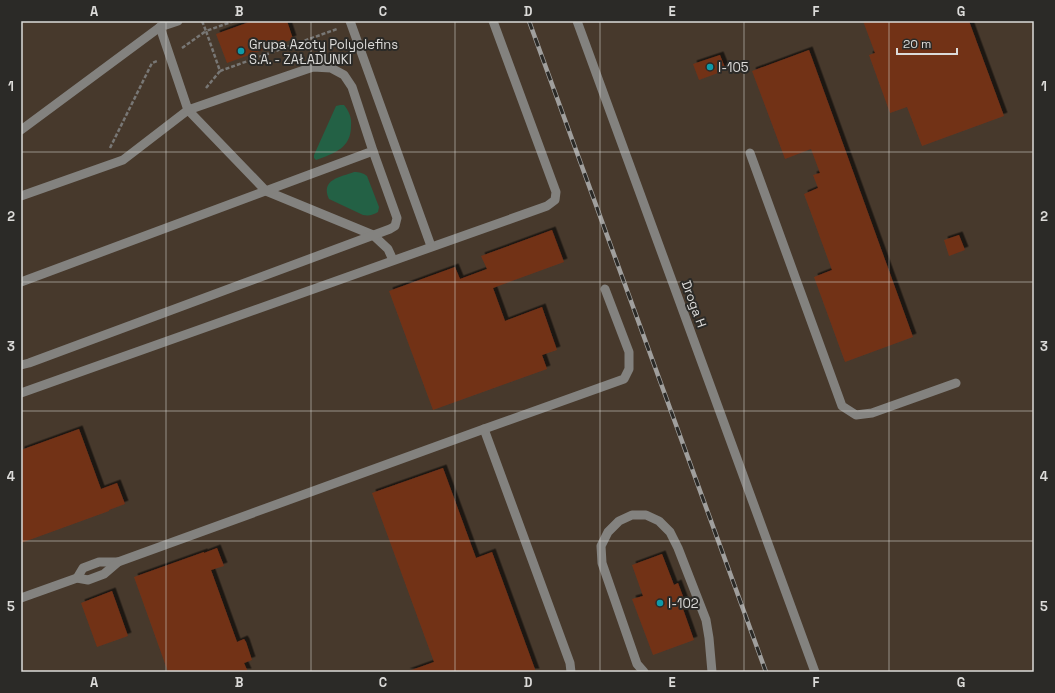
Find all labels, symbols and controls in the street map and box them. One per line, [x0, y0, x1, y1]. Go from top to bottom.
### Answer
text: A [90, 3, 99, 20]
text: B [235, 3, 244, 20]
text: C [379, 3, 387, 20]
text: D [524, 3, 533, 20]
text: E [668, 3, 676, 20]
text: F [813, 3, 820, 20]
text: G [957, 3, 965, 20]
scale bar [897, 30, 957, 56]
place label: Grupa Azoty Polyolefins S.A. - ZAŁADUNKI [249, 36, 398, 68]
text: 20 m [903, 36, 931, 52]
marker: Grupa Azoty Polyolefins S.A. - ZAŁADUNKI [236, 46, 246, 56]
place label: I-105 [718, 59, 749, 76]
marker: I-105 [705, 62, 715, 72]
text: 1 [8, 78, 14, 95]
text: 1 [1041, 78, 1047, 95]
text: 2 [7, 208, 15, 225]
text: 2 [1040, 208, 1048, 225]
street label: Droga H [678, 278, 710, 330]
text: 3 [7, 338, 15, 355]
text: 3 [1040, 338, 1048, 355]
text: 4 [7, 468, 15, 485]
text: 4 [1040, 468, 1048, 485]
place label: I-102 [668, 595, 699, 612]
text: 5 [7, 598, 15, 615]
marker: I-102 [655, 598, 665, 608]
text: 5 [1040, 598, 1048, 615]
text: A [90, 674, 99, 691]
text: B [235, 674, 244, 691]
text: C [379, 674, 387, 691]
text: D [524, 674, 533, 691]
text: E [668, 674, 676, 691]
text: F [813, 674, 820, 691]
text: G [957, 674, 965, 691]

